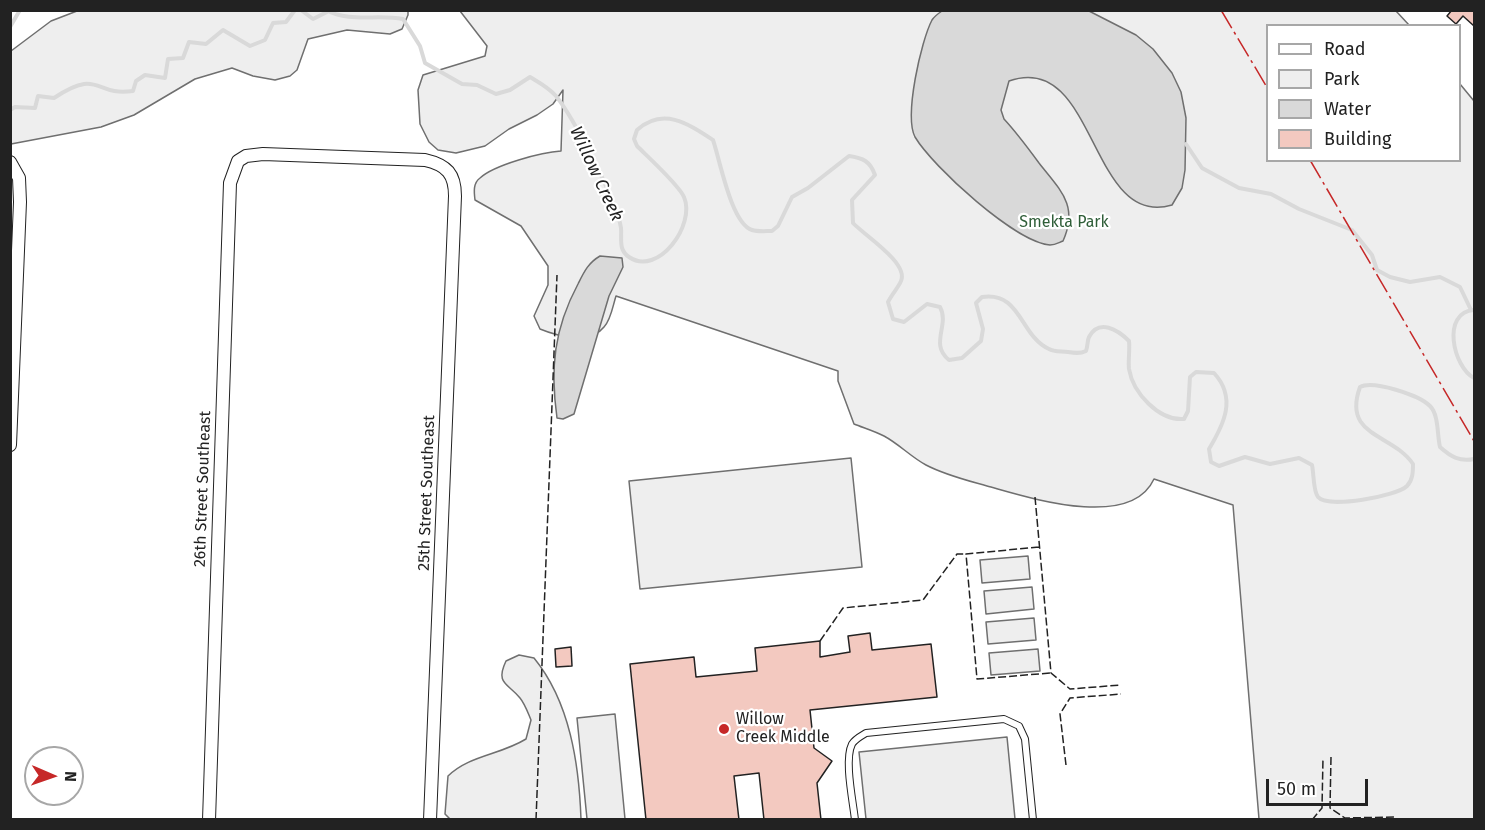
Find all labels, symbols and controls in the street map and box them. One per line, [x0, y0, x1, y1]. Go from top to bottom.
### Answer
legend [1266, 24, 1461, 162]
text: Road [1324, 38, 1366, 60]
text: Park [1324, 68, 1359, 90]
text: Water [1324, 98, 1371, 120]
water label: Willow Creek [565, 123, 627, 225]
text: Building [1324, 128, 1391, 150]
park label: Smekta Park [1019, 213, 1109, 233]
street label: 26th Street Southeast [191, 411, 215, 567]
street label: 25th Street Southeast [415, 415, 439, 571]
place label: Willow Creek Middle [736, 710, 830, 748]
marker: Willow Creek Middle [717, 722, 731, 736]
north arrow [24, 746, 84, 806]
scale bar [1269, 767, 1371, 805]
text: N [61, 771, 80, 782]
text: 50 m [1277, 778, 1316, 800]

